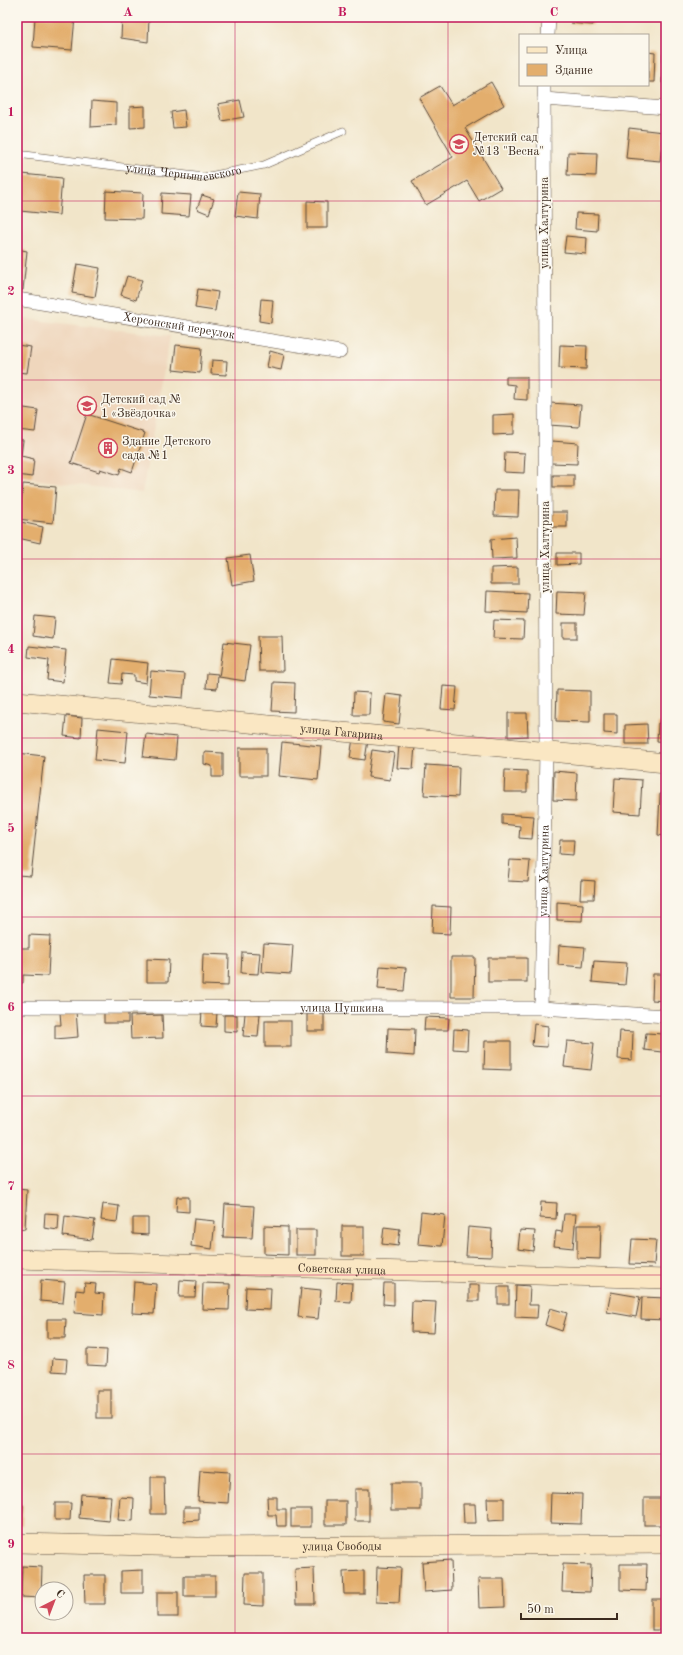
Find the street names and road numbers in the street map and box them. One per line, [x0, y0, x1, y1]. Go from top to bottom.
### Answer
street label: улица Чернышевского [125, 162, 243, 184]
street label: улица Халтурина [539, 177, 551, 269]
street label: Херсонский переулок [122, 311, 236, 342]
street label: улица Халтурина [540, 501, 552, 593]
street label: улица Гагарина [299, 723, 383, 743]
street label: улица Халтурина [538, 825, 552, 917]
street label: улица Пушкина [300, 1003, 384, 1015]
street label: Советская улица [297, 1263, 386, 1277]
street label: улица Свободы [302, 1541, 382, 1553]

